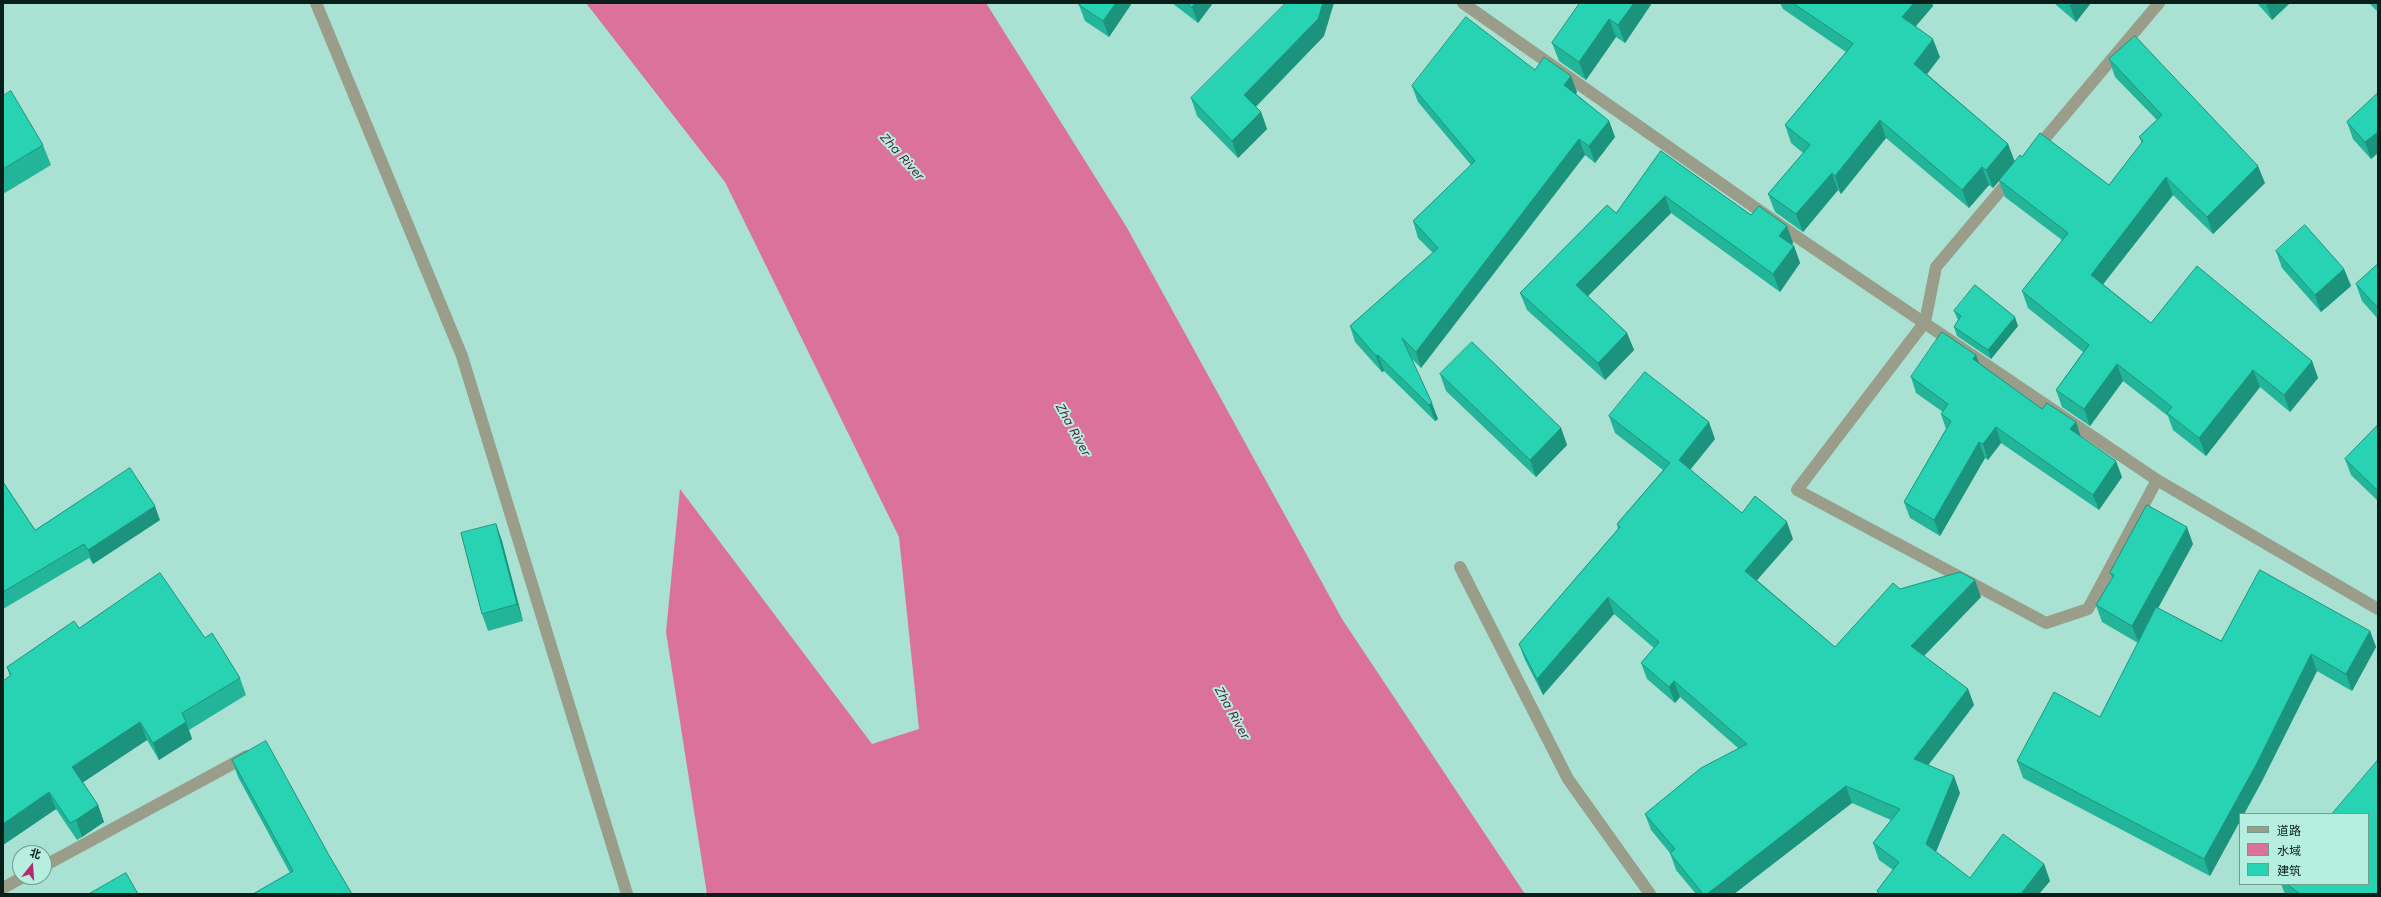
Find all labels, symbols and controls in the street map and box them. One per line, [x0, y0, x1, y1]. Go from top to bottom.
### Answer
water label: Zha River [877, 130, 927, 184]
water label: Zha River [1052, 401, 1094, 459]
water label: Zha River [1211, 684, 1253, 742]
legend [2239, 813, 2369, 885]
text: 道路 [2277, 824, 2301, 838]
text: 水域 [2277, 844, 2301, 858]
north arrow [12, 845, 52, 885]
text: 北 [28, 846, 43, 862]
text: 建筑 [2277, 864, 2301, 878]

